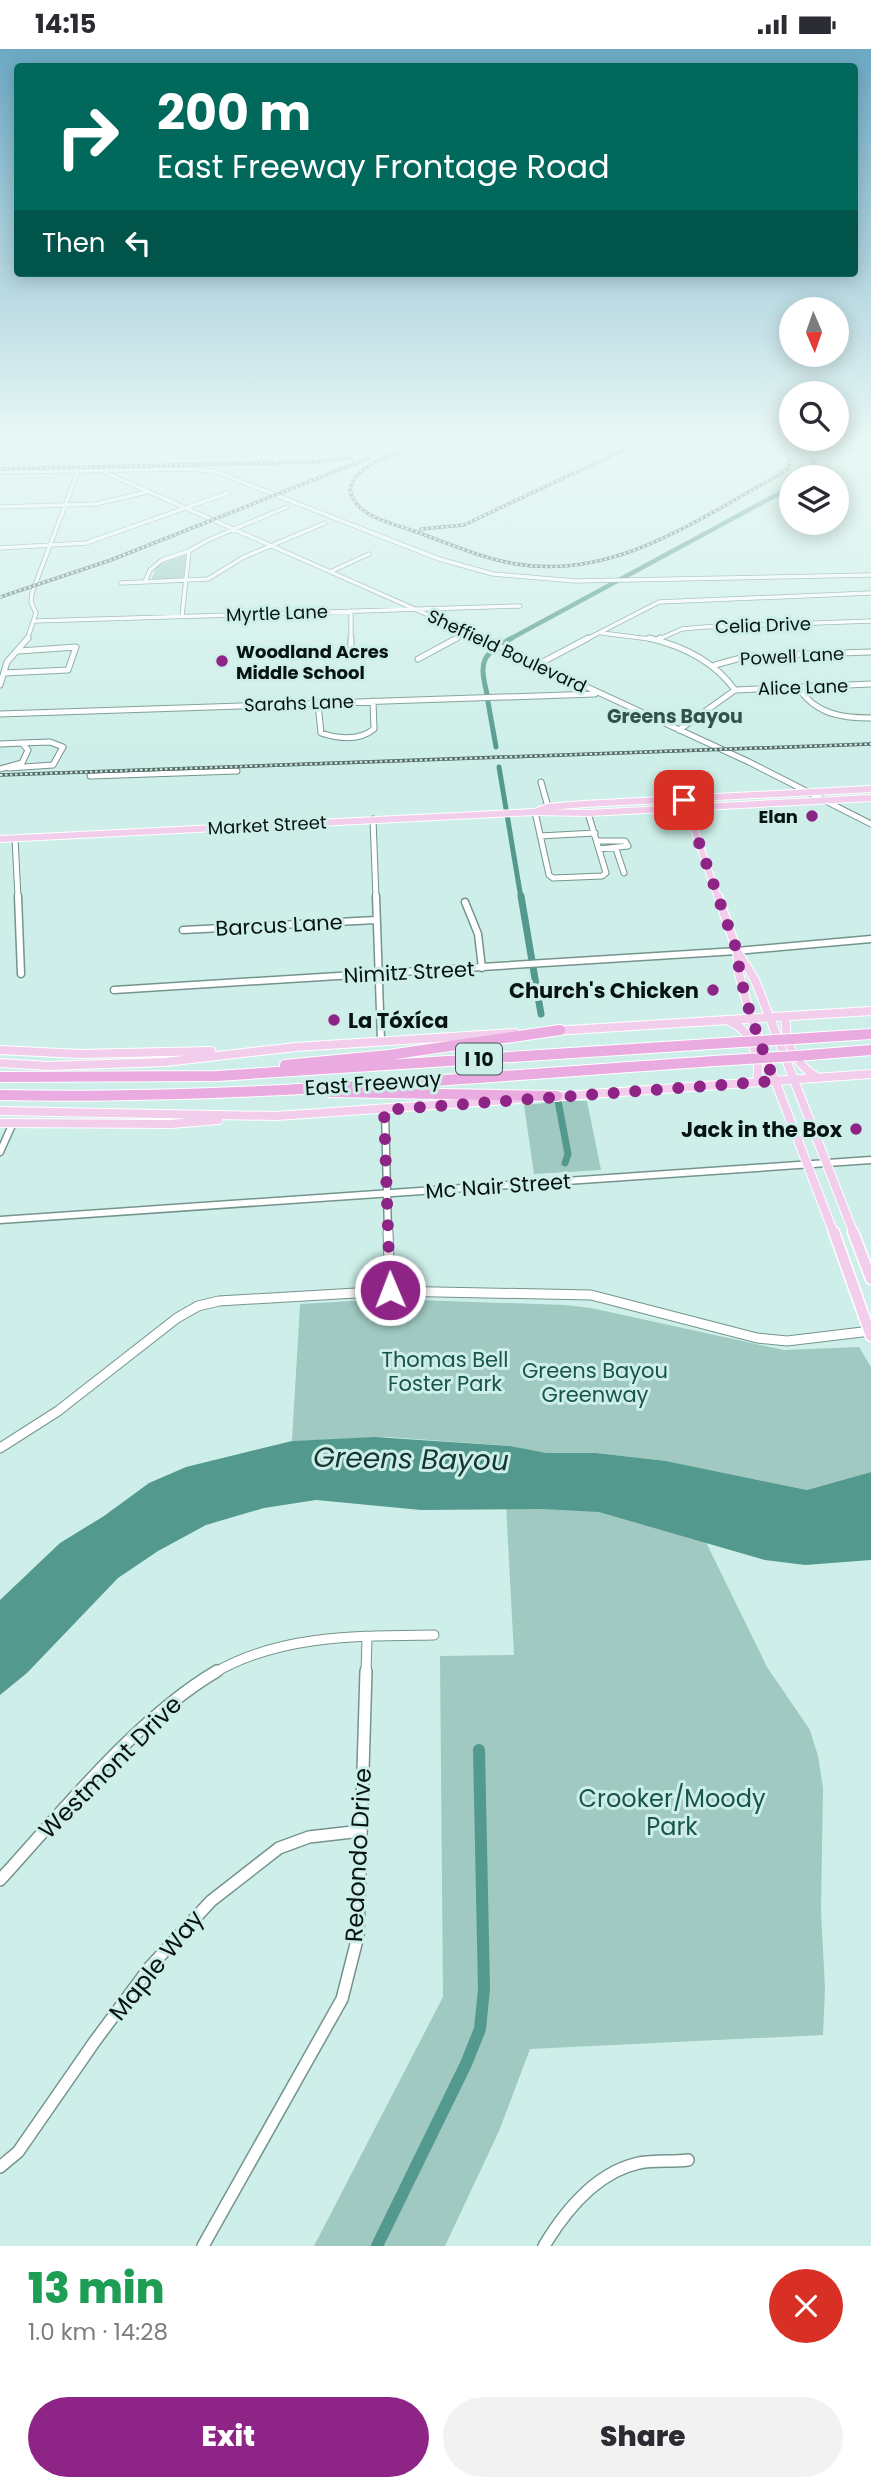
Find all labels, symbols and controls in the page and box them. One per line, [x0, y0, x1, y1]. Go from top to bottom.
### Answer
text: 14:15 [35, 6, 96, 42]
text: 200 m [157, 79, 311, 147]
icon: right [42, 91, 133, 182]
text: East Freeway Frontage Road [157, 144, 610, 189]
icon: left [119, 224, 157, 262]
text: Then [42, 225, 105, 261]
north arrow [779, 297, 849, 367]
map controls [779, 297, 849, 535]
button: search [779, 381, 849, 451]
button: layers [779, 465, 849, 535]
street label: Myrtle Lane [226, 599, 328, 627]
street label: Sheffield Boulevard [423, 603, 591, 699]
street label: Celia Drive [715, 611, 811, 639]
place label: Woodland Acres Middle School [236, 639, 389, 685]
street label: Powell Lane [739, 641, 845, 671]
marker: Woodland Acres Middle School [214, 653, 230, 669]
street label: Alice Lane [757, 673, 849, 701]
street label: Sarahs Lane [244, 689, 354, 717]
district label: Greens Bayou [607, 703, 743, 730]
pin [654, 770, 714, 830]
icon: arrive [665, 781, 703, 819]
place label: Elan [759, 804, 798, 829]
marker: Elan [804, 808, 820, 824]
street label: Market Street [207, 809, 327, 841]
street label: Barcus Lane [215, 907, 343, 943]
street label: Nimitz Street [343, 954, 475, 990]
place label: Church's Chicken [509, 976, 699, 1005]
marker: Church's Chicken [705, 982, 721, 998]
place label: La Tóxíca [348, 1006, 449, 1035]
marker: La Tóxíca [326, 1012, 342, 1028]
road number: I 10 [456, 1043, 502, 1075]
street label: East Freeway [304, 1064, 442, 1102]
place label: Jack in the Box [681, 1115, 843, 1144]
marker: Jack in the Box [848, 1121, 864, 1137]
street label: Mc Nair Street [424, 1166, 572, 1206]
position arrow [353, 1253, 427, 1327]
park label: Thomas Bell Foster Park [382, 1345, 508, 1398]
park label: Greens Bayou Greenway [522, 1356, 668, 1409]
water label: Greens Bayou [313, 1438, 509, 1480]
street label: Westmont Drive [31, 1688, 189, 1846]
street label: Redondo Drive [337, 1767, 379, 1943]
park label: Crooker/Moody Park [579, 1782, 766, 1843]
street label: Maple Way [101, 1902, 211, 2027]
text: 13 min [28, 2259, 164, 2318]
button: close [769, 2269, 843, 2343]
text: 1.0 km · 14:28 [28, 2316, 168, 2348]
button: Exit [28, 2397, 429, 2477]
button: Share [443, 2397, 843, 2477]

